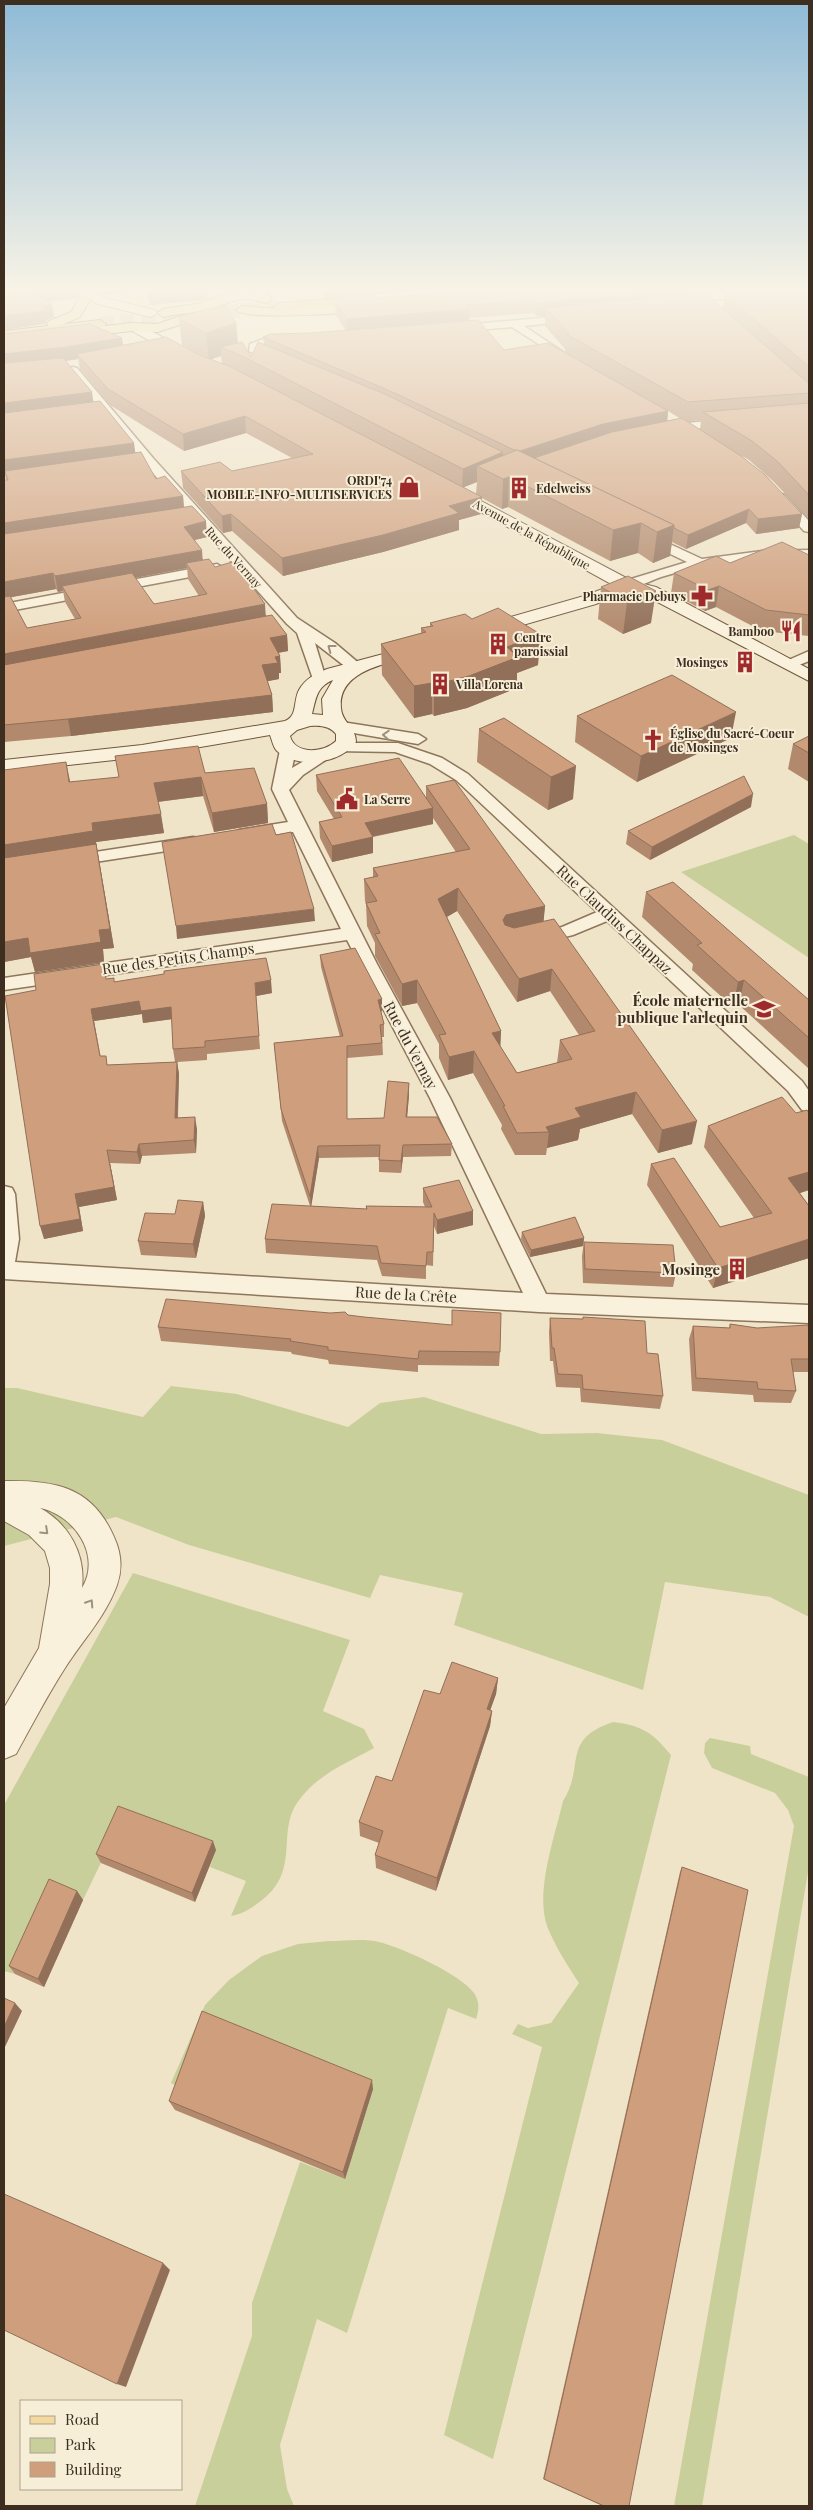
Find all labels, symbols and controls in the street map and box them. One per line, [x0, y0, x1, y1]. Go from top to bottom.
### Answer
place label: ORDI'74 MOBILE-INFO-MULTISERVICES [206, 472, 392, 502]
shop icon: ORDI'74 MOBILE-INFO-MULTISERVICES [396, 474, 422, 500]
building icon: Edelweiss [506, 475, 532, 501]
place label: Edelweiss [536, 480, 591, 496]
street label: Avenue de la République [470, 495, 593, 573]
street label: Rue du Vernay [202, 523, 266, 591]
pharmacy icon: Pharmacie Debuys [689, 583, 715, 609]
place label: Pharmacie Debuys [582, 588, 686, 604]
restaurant icon: Bamboo [778, 618, 804, 644]
place label: Bamboo [728, 623, 774, 639]
place label: Centre paroissial [514, 629, 568, 659]
building icon: Centre paroissial [485, 631, 511, 657]
one-way arrow [328, 646, 337, 654]
building icon: Mosinges [732, 649, 758, 675]
place label: Mosinges [676, 654, 728, 670]
building icon: Villa Lorena [427, 671, 453, 697]
place label: Villa Lorena [455, 676, 524, 692]
place label: Église du Sacré-Coeur de Mosinges [670, 725, 794, 755]
church icon: Église du Sacré-Coeur de Mosinges [640, 727, 666, 753]
one-way arrow [382, 729, 390, 740]
public building icon: La Serre [334, 786, 360, 812]
place label: La Serre [364, 791, 410, 807]
street label: Rue Claudius Chappaz [553, 860, 677, 978]
street label: Rue des Petits Champs [101, 937, 255, 979]
place label: École maternelle publique l'arlequin [617, 990, 749, 1027]
school or university icon: École maternelle publique l'arlequin [751, 996, 777, 1022]
street label: Rue du Vernay [379, 997, 443, 1093]
building icon: Mosinge [724, 1256, 750, 1282]
place label: Mosinge [662, 1259, 720, 1279]
street label: Rue de la Crête [355, 1281, 457, 1307]
one-way arrow [39, 1525, 48, 1534]
one-way arrow [84, 1599, 93, 1608]
legend [20, 2400, 182, 2490]
text: Road [65, 2409, 99, 2429]
text: Park [65, 2434, 97, 2454]
text: Building [65, 2459, 122, 2479]

